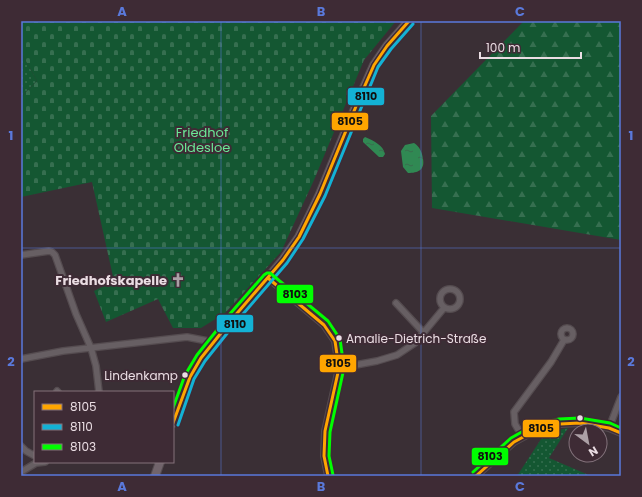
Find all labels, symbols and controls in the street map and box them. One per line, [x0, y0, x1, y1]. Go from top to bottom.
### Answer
text: A [117, 2, 127, 21]
text: B [317, 2, 326, 21]
text: C [515, 2, 525, 21]
scale bar [480, 34, 581, 60]
text: 100 m [486, 39, 520, 56]
line badge: 8110 [347, 87, 385, 106]
text: 8110 [355, 88, 377, 104]
line badge: 8105 [331, 112, 369, 131]
text: 8105 [337, 113, 363, 129]
park label: Friedhof Oldesloe [174, 123, 230, 157]
text: 1 [9, 126, 13, 145]
text: 1 [629, 126, 633, 145]
place label: Friedhofskapelle [55, 271, 167, 290]
church icon: Friedhofskapelle [170, 272, 186, 288]
line badge: 8103 [276, 284, 314, 304]
text: 8103 [282, 286, 308, 302]
line badge: 8110 [216, 314, 254, 333]
text: 8110 [224, 316, 246, 332]
place label: Amalie-Dietrich-Straße [346, 330, 486, 347]
marker: Amalie-Dietrich-Straße [334, 333, 344, 343]
text: 2 [7, 352, 15, 371]
text: 2 [627, 352, 635, 371]
line badge: 8105 [319, 354, 357, 373]
text: 8105 [325, 355, 351, 371]
place label: Lindenkamp [104, 367, 178, 384]
marker: Lindenkamp [180, 370, 190, 380]
legend [34, 391, 174, 463]
text: 8105 [70, 398, 96, 415]
unlabelled marker [575, 413, 585, 423]
text: 8110 [70, 418, 93, 435]
line badge: 8105 [522, 419, 560, 438]
text: 8105 [528, 420, 554, 436]
north arrow [568, 423, 608, 463]
text: 8103 [70, 438, 96, 455]
text: N [586, 443, 601, 460]
line badge: 8103 [471, 447, 509, 466]
text: 8103 [477, 448, 503, 464]
text: A [117, 477, 127, 496]
text: B [317, 477, 326, 496]
text: C [515, 477, 525, 496]

